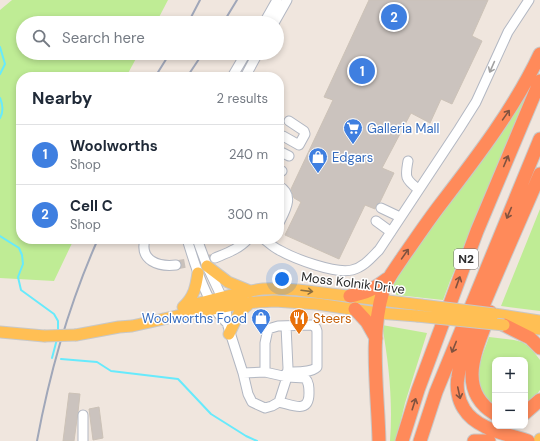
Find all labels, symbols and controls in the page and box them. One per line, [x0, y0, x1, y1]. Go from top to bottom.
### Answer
pin: 2 [381, 2, 407, 32]
search box [16, 16, 284, 60]
icon: search [30, 27, 52, 49]
text: Search here [62, 28, 145, 48]
pin: 1 [349, 56, 375, 86]
one-way arrow [488, 61, 495, 73]
text: Nearby [32, 87, 92, 109]
text: 2 results [217, 90, 268, 107]
one-way arrow [502, 110, 510, 121]
supermarket icon: Galleria Mall [342, 117, 364, 145]
place label: Galleria Mall [367, 120, 439, 137]
text: Woolworths [70, 136, 158, 156]
text: 1 [43, 146, 47, 163]
text: 240 m [229, 146, 268, 163]
shop icon: Edgars [307, 146, 329, 174]
place label: Edgars [332, 149, 373, 166]
one-way arrow [503, 155, 511, 167]
text: Shop [70, 156, 101, 173]
text: Cell C [70, 196, 113, 216]
text: 2 [41, 206, 49, 223]
text: 300 m [227, 206, 268, 223]
one-way arrow [505, 207, 512, 219]
text: Shop [70, 216, 101, 233]
one-way arrow [401, 249, 409, 260]
road number: N2 [454, 249, 478, 269]
street label: Moss Kolnik Drive [300, 268, 406, 298]
your location [272, 269, 292, 289]
one-way arrow [455, 275, 462, 288]
one-way arrow [300, 287, 313, 295]
shop icon: Woolworths Food [250, 307, 272, 335]
restaurant icon: Steers [288, 307, 310, 335]
place label: Woolworths Food [142, 310, 247, 327]
place label: Steers [313, 310, 352, 327]
one-way arrow [450, 340, 458, 352]
map controls [492, 357, 528, 429]
button: + [492, 357, 528, 393]
one-way arrow [455, 386, 463, 399]
button: − [492, 393, 528, 429]
one-way arrow [411, 397, 418, 410]

